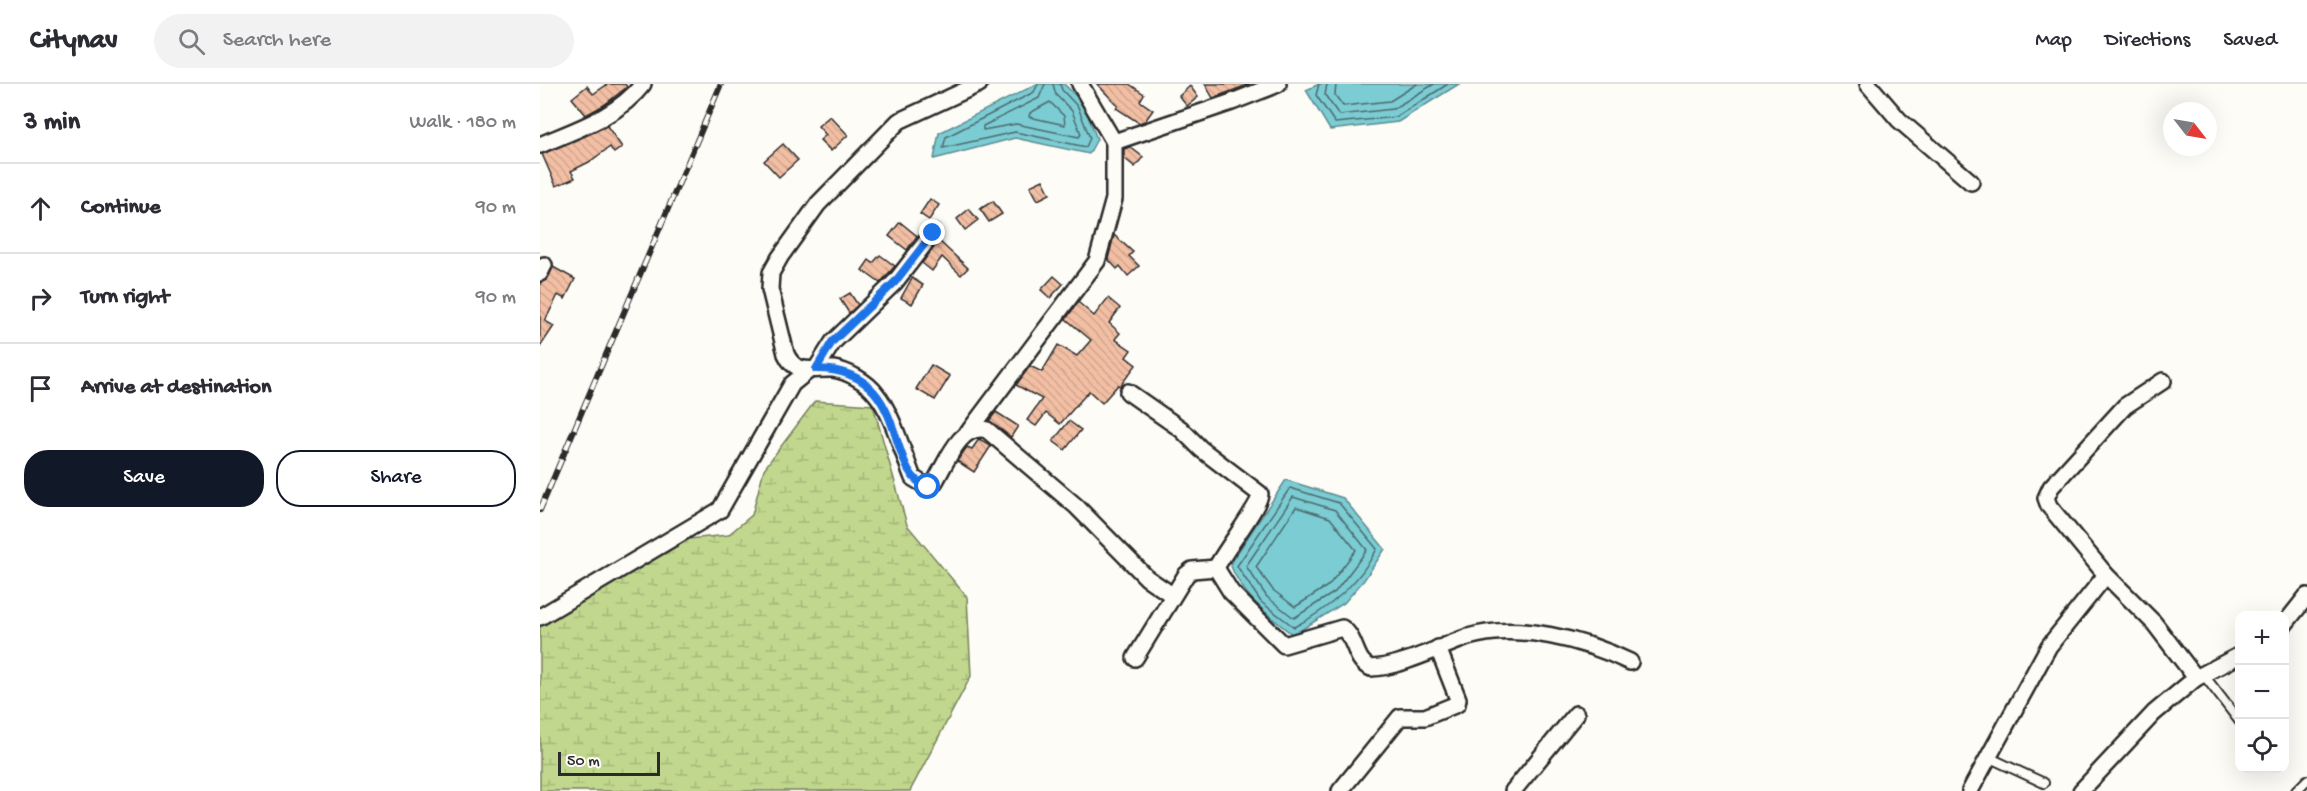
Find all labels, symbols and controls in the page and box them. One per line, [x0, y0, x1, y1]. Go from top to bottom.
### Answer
search box [154, 14, 574, 68]
text: Citynav [30, 25, 118, 58]
icon: search [175, 25, 208, 58]
text: Search here [223, 28, 331, 54]
text: Map [2035, 29, 2072, 54]
text: Directions [2105, 29, 2190, 54]
text: Saved [2223, 29, 2277, 54]
north arrow [2163, 102, 2217, 156]
text: 3 min [24, 108, 80, 139]
text: Walk · 180 m [409, 112, 516, 135]
icon: ahead [24, 192, 57, 225]
text: Continue [81, 195, 161, 221]
text: 90 m [476, 197, 516, 220]
route end [919, 219, 945, 245]
icon: right [24, 282, 57, 315]
text: Turn right [81, 285, 169, 311]
text: 90 m [476, 287, 516, 310]
icon: arrive [24, 372, 57, 405]
text: Arrive at destination [81, 375, 271, 401]
button: Save [24, 450, 264, 507]
button: Share [276, 450, 516, 507]
route start [914, 473, 940, 499]
map controls [2235, 611, 2289, 773]
button: + [2235, 611, 2289, 665]
button: − [2235, 665, 2289, 719]
button: locate [2235, 719, 2289, 773]
scale bar [558, 749, 660, 776]
text: 50 m [567, 753, 600, 772]

